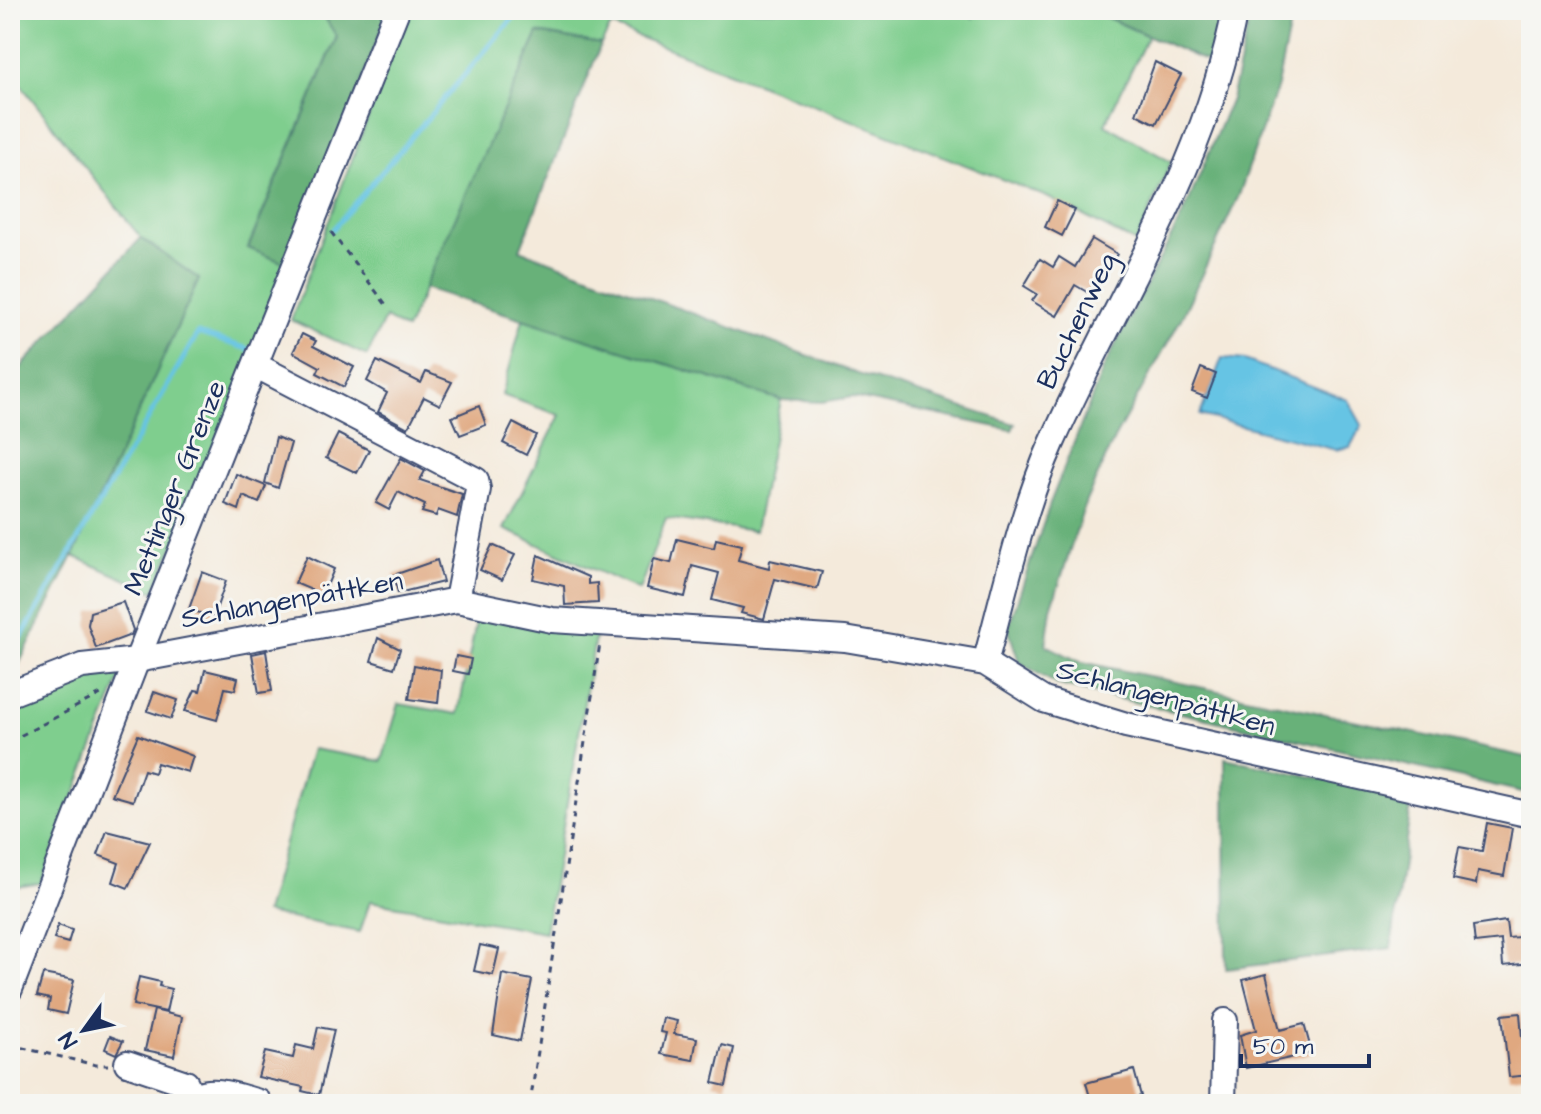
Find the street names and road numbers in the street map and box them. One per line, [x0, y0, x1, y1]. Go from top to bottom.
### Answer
street label: Buchenweg [1027, 246, 1128, 396]
street label: Mettinger Grenze [114, 375, 237, 602]
street label: Schlangenpättken [178, 561, 406, 640]
street label: Schlangenpättken [1052, 650, 1280, 747]

